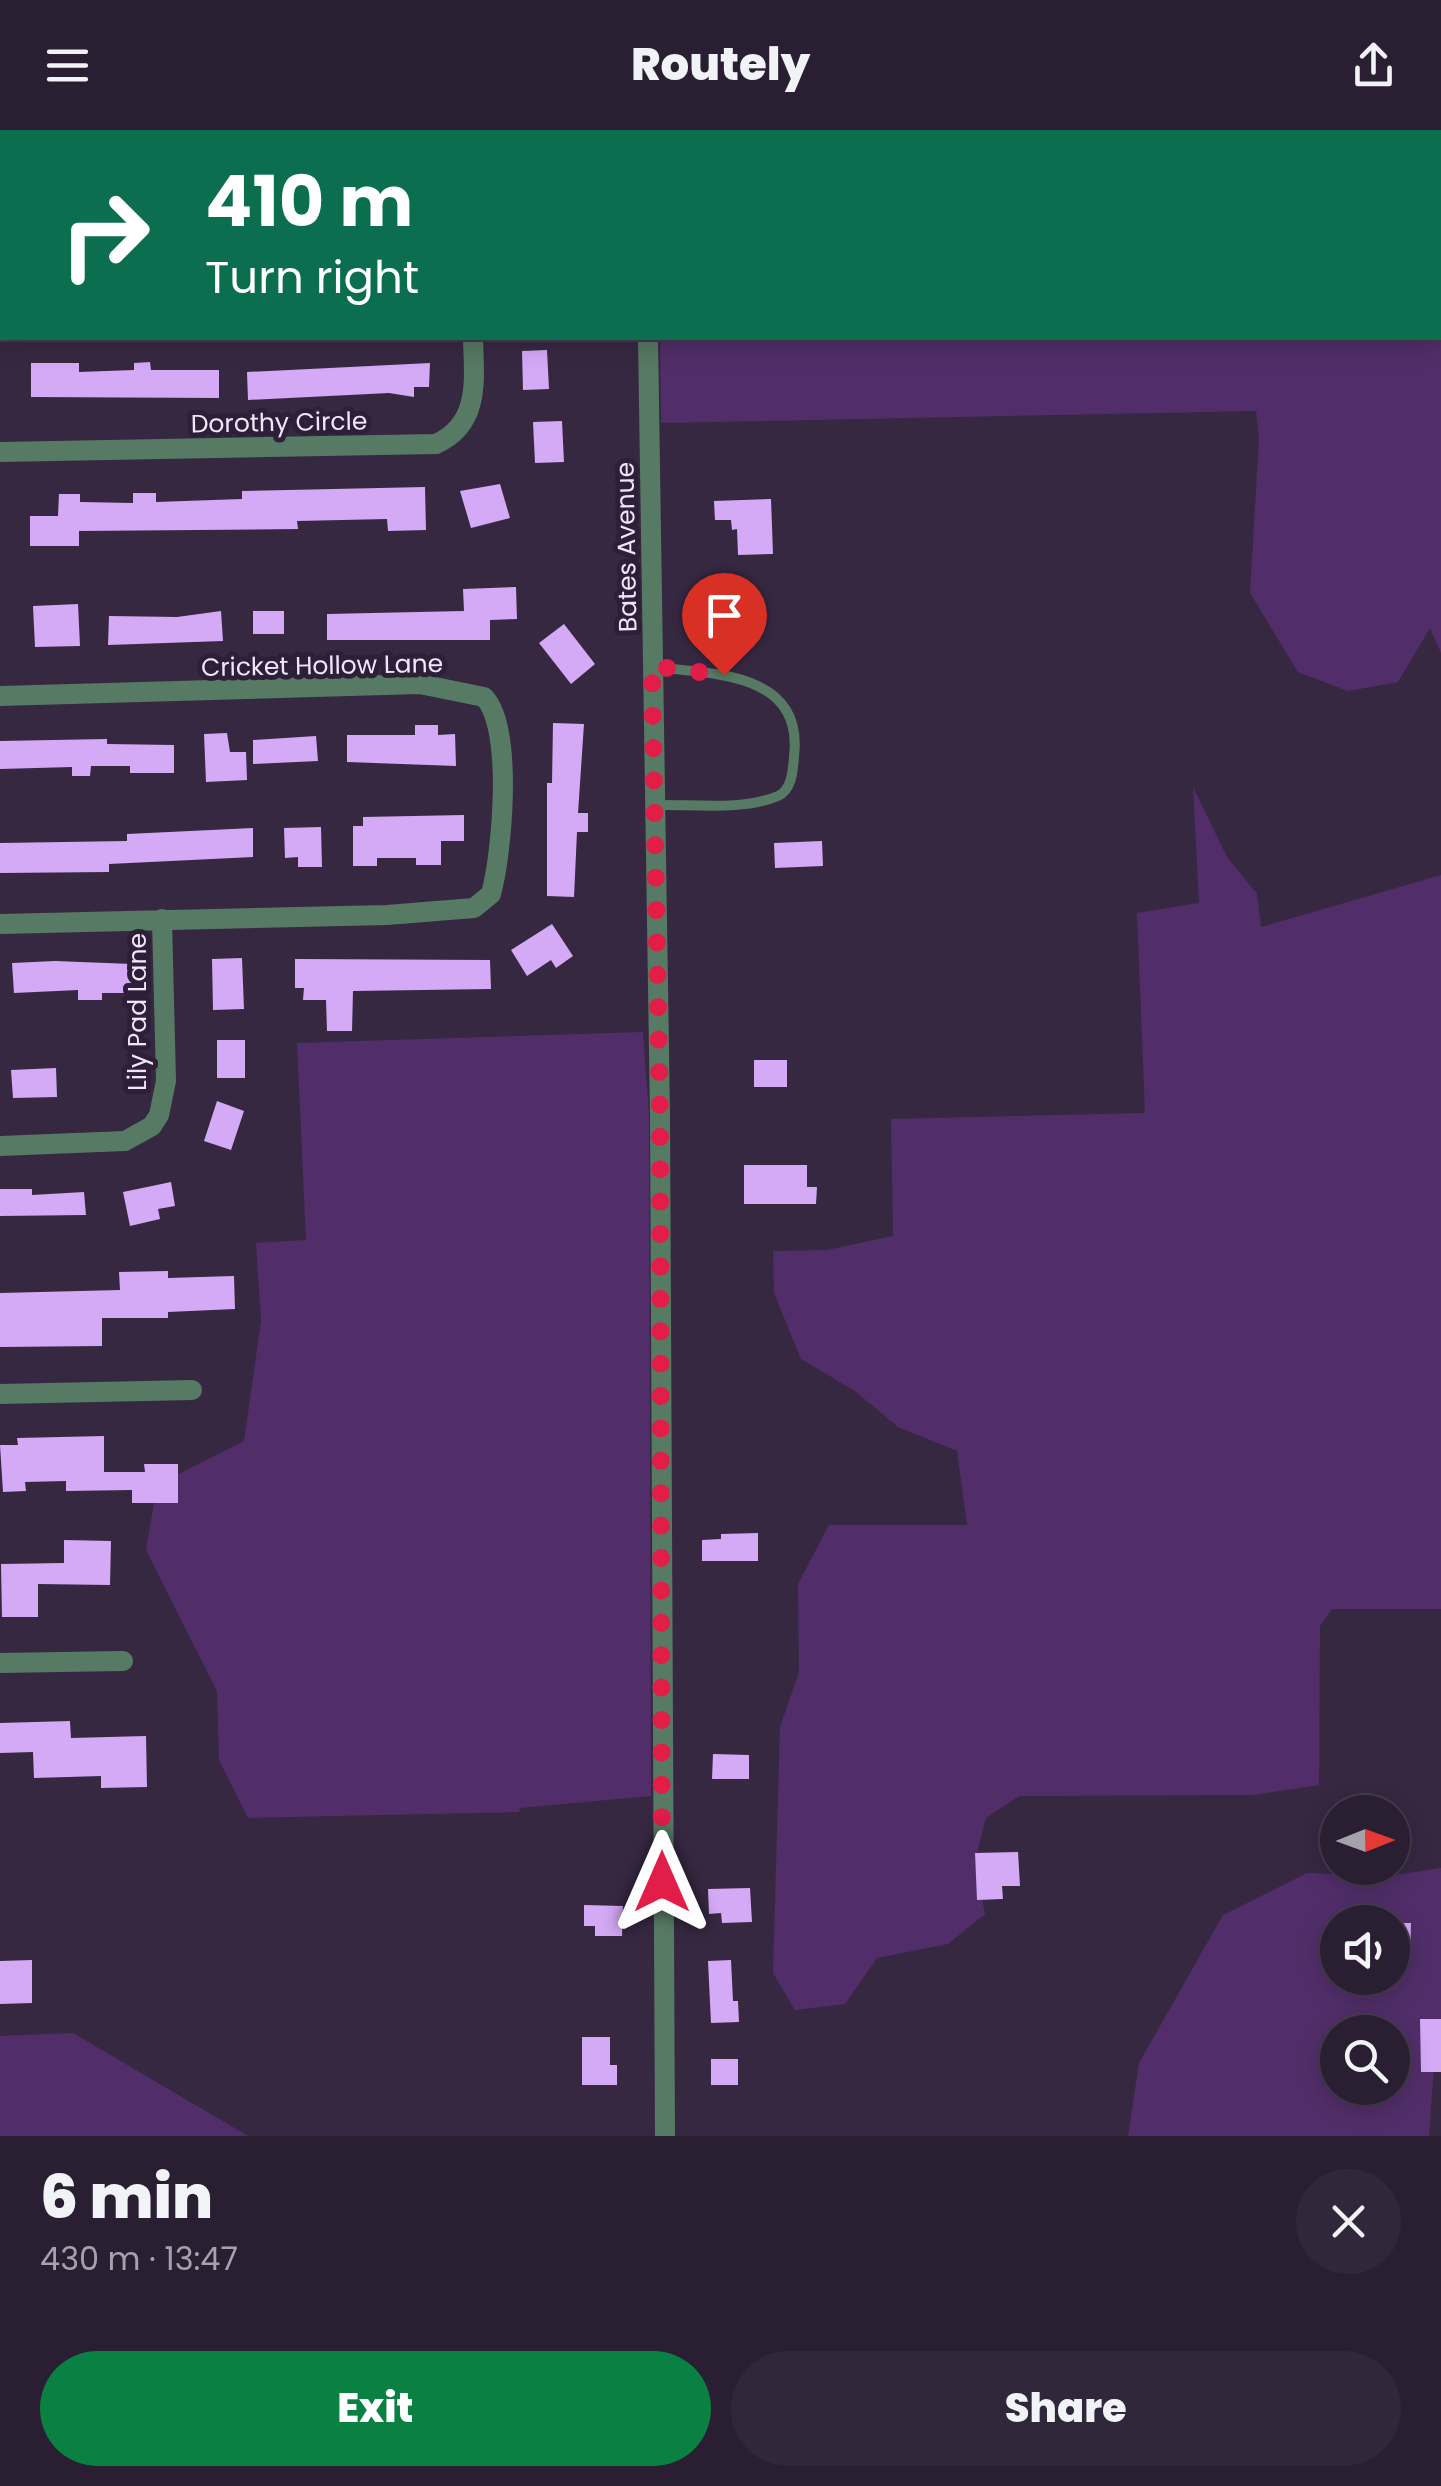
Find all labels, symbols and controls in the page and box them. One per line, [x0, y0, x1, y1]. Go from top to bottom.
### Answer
text: Routely [631, 33, 810, 96]
icon: menu [40, 38, 95, 93]
icon: share [1346, 38, 1401, 93]
text: 410 m [205, 152, 413, 251]
icon: right [40, 170, 170, 300]
text: Turn right [205, 246, 419, 309]
street label: Dorothy Circle [190, 403, 368, 442]
street label: Bates Avenue [608, 461, 645, 633]
pin [682, 573, 767, 676]
icon: arrive [697, 588, 752, 643]
street label: Cricket Hollow Lane [201, 646, 443, 685]
street label: Lily Pad Lane [120, 933, 155, 1091]
north arrow [1320, 1795, 1410, 1885]
map controls [1320, 1795, 1410, 2105]
position arrow [610, 1830, 714, 1934]
button: sound [1320, 1905, 1410, 1995]
button: search [1320, 2015, 1410, 2105]
text: 6 min [40, 2155, 213, 2239]
button: close [1296, 2169, 1401, 2274]
text: 430 m · 13:47 [40, 2236, 238, 2281]
button: Exit [40, 2351, 711, 2466]
button: Share [731, 2351, 1401, 2466]

